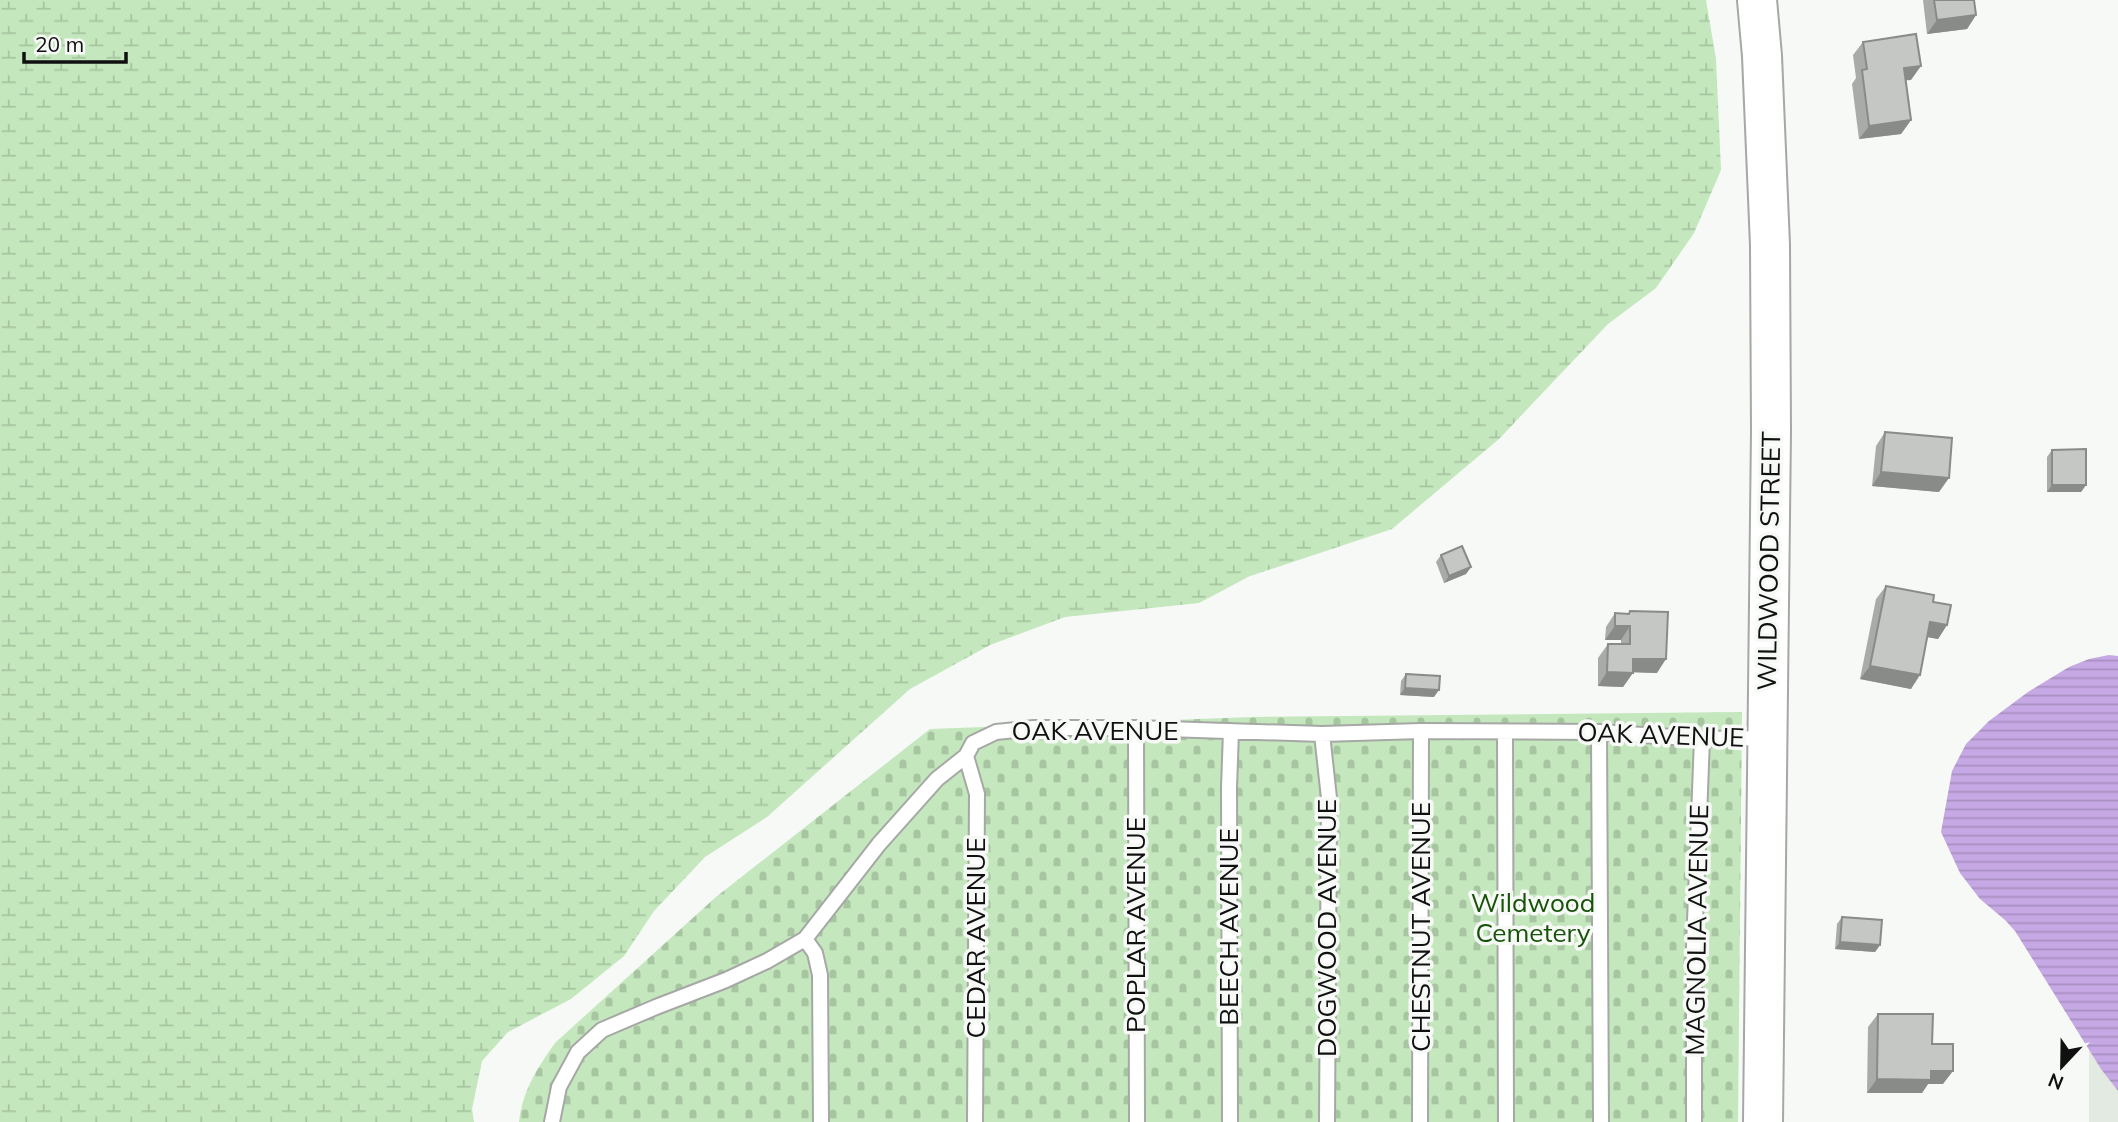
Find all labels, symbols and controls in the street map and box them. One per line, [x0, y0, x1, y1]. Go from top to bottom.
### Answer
scale bar [24, 21, 126, 65]
text: 20 m [35, 31, 84, 57]
street label: WILDWOOD STREET [1750, 431, 1787, 691]
street label: OAK AVENUE [1012, 714, 1178, 747]
street label: OAK AVENUE [1577, 715, 1745, 754]
street label: DOGWOOD AVENUE [1310, 799, 1343, 1057]
street label: CHESTNUT AVENUE [1404, 802, 1437, 1052]
street label: MAGNOLIA AVENUE [1678, 804, 1715, 1056]
street label: POPLAR AVENUE [1119, 817, 1152, 1033]
street label: BEECH AVENUE [1212, 828, 1245, 1026]
street label: CEDAR AVENUE [959, 838, 992, 1038]
park label: Wildwood Cemetery [1471, 886, 1595, 949]
north arrow [2027, 1031, 2097, 1101]
text: N [2044, 1068, 2067, 1096]

